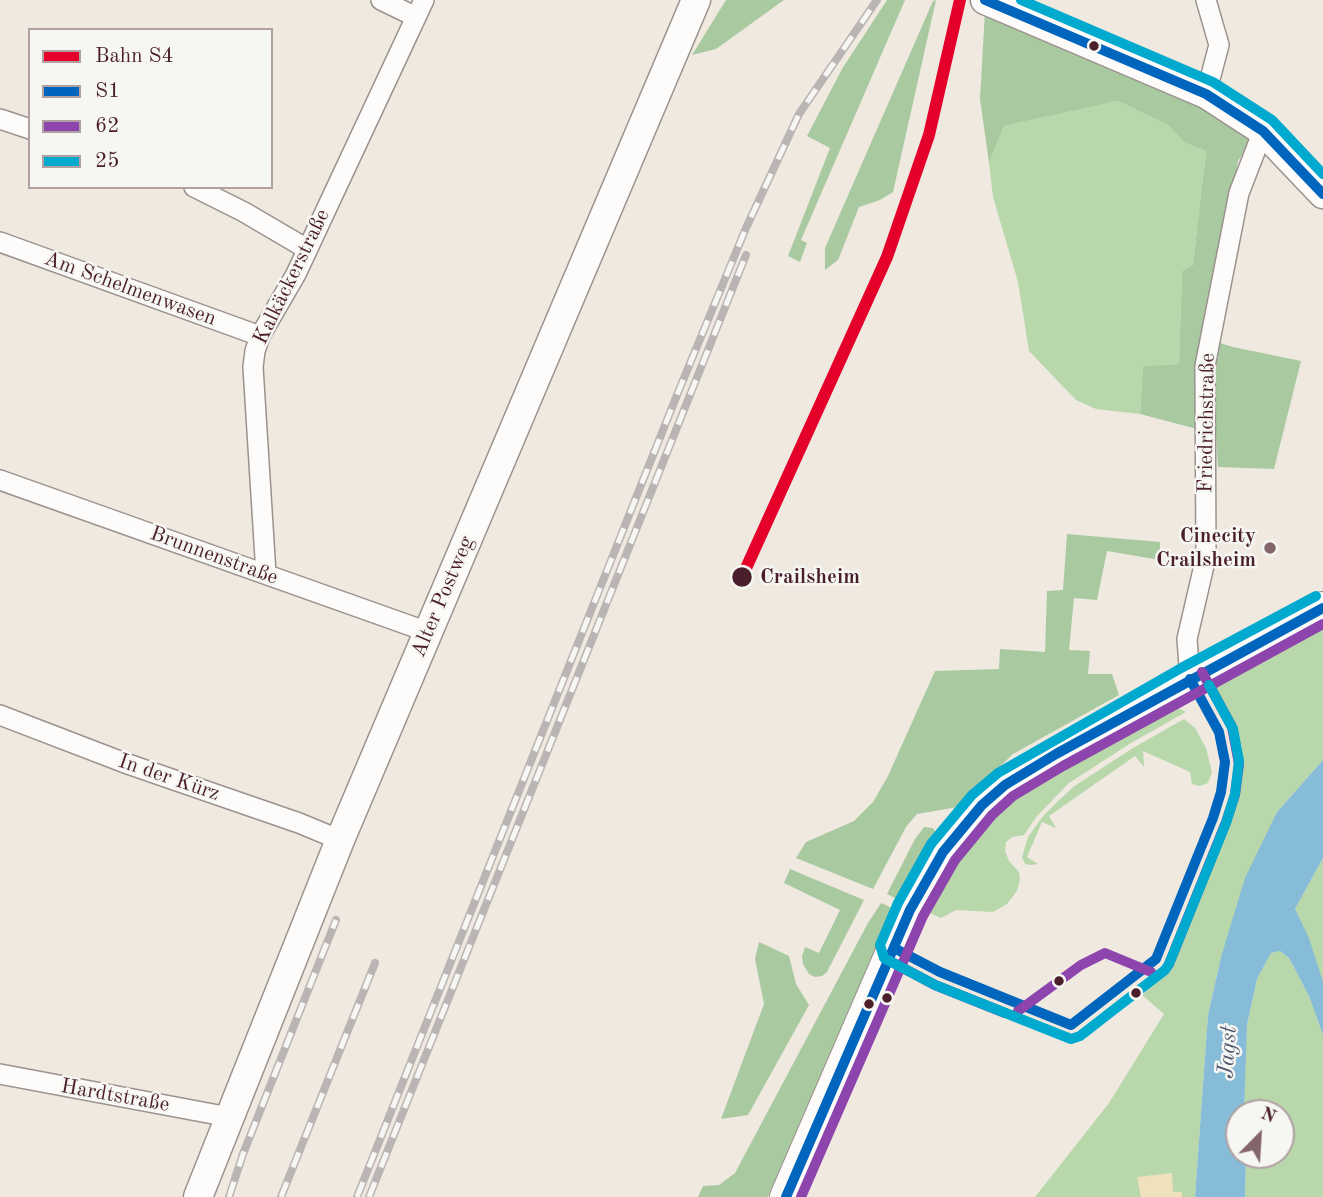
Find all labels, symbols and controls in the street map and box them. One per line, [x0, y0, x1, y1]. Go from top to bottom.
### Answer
legend [28, 28, 273, 189]
unlabelled marker [1087, 39, 1101, 53]
text: Bahn S4 [95, 46, 174, 67]
text: S1 [95, 81, 120, 102]
text: 62 [95, 116, 119, 137]
text: 25 [95, 151, 119, 172]
street label: Kalkäckerstraße [248, 205, 336, 349]
street label: Am Schelmenwasen [41, 246, 219, 332]
street label: Friedrichstraße [1193, 353, 1221, 493]
street label: Brunnenstraße [147, 521, 281, 591]
place label: Cinecity Crailsheim [1156, 523, 1256, 573]
street label: Alter Postweg [406, 532, 480, 662]
marker: Cinecity Crailsheim [1262, 540, 1278, 556]
place label: Crailsheim [760, 564, 860, 590]
marker: Crailsheim [730, 565, 754, 589]
street label: In der Kürz [115, 749, 223, 807]
unlabelled marker [1052, 974, 1066, 988]
unlabelled marker [1129, 986, 1143, 1000]
unlabelled marker [880, 991, 894, 1005]
unlabelled marker [862, 997, 876, 1011]
water label: Jagst [1212, 1025, 1244, 1079]
street label: Hardtstraße [59, 1074, 171, 1118]
north arrow [1225, 1099, 1295, 1169]
text: N [1257, 1105, 1278, 1128]

